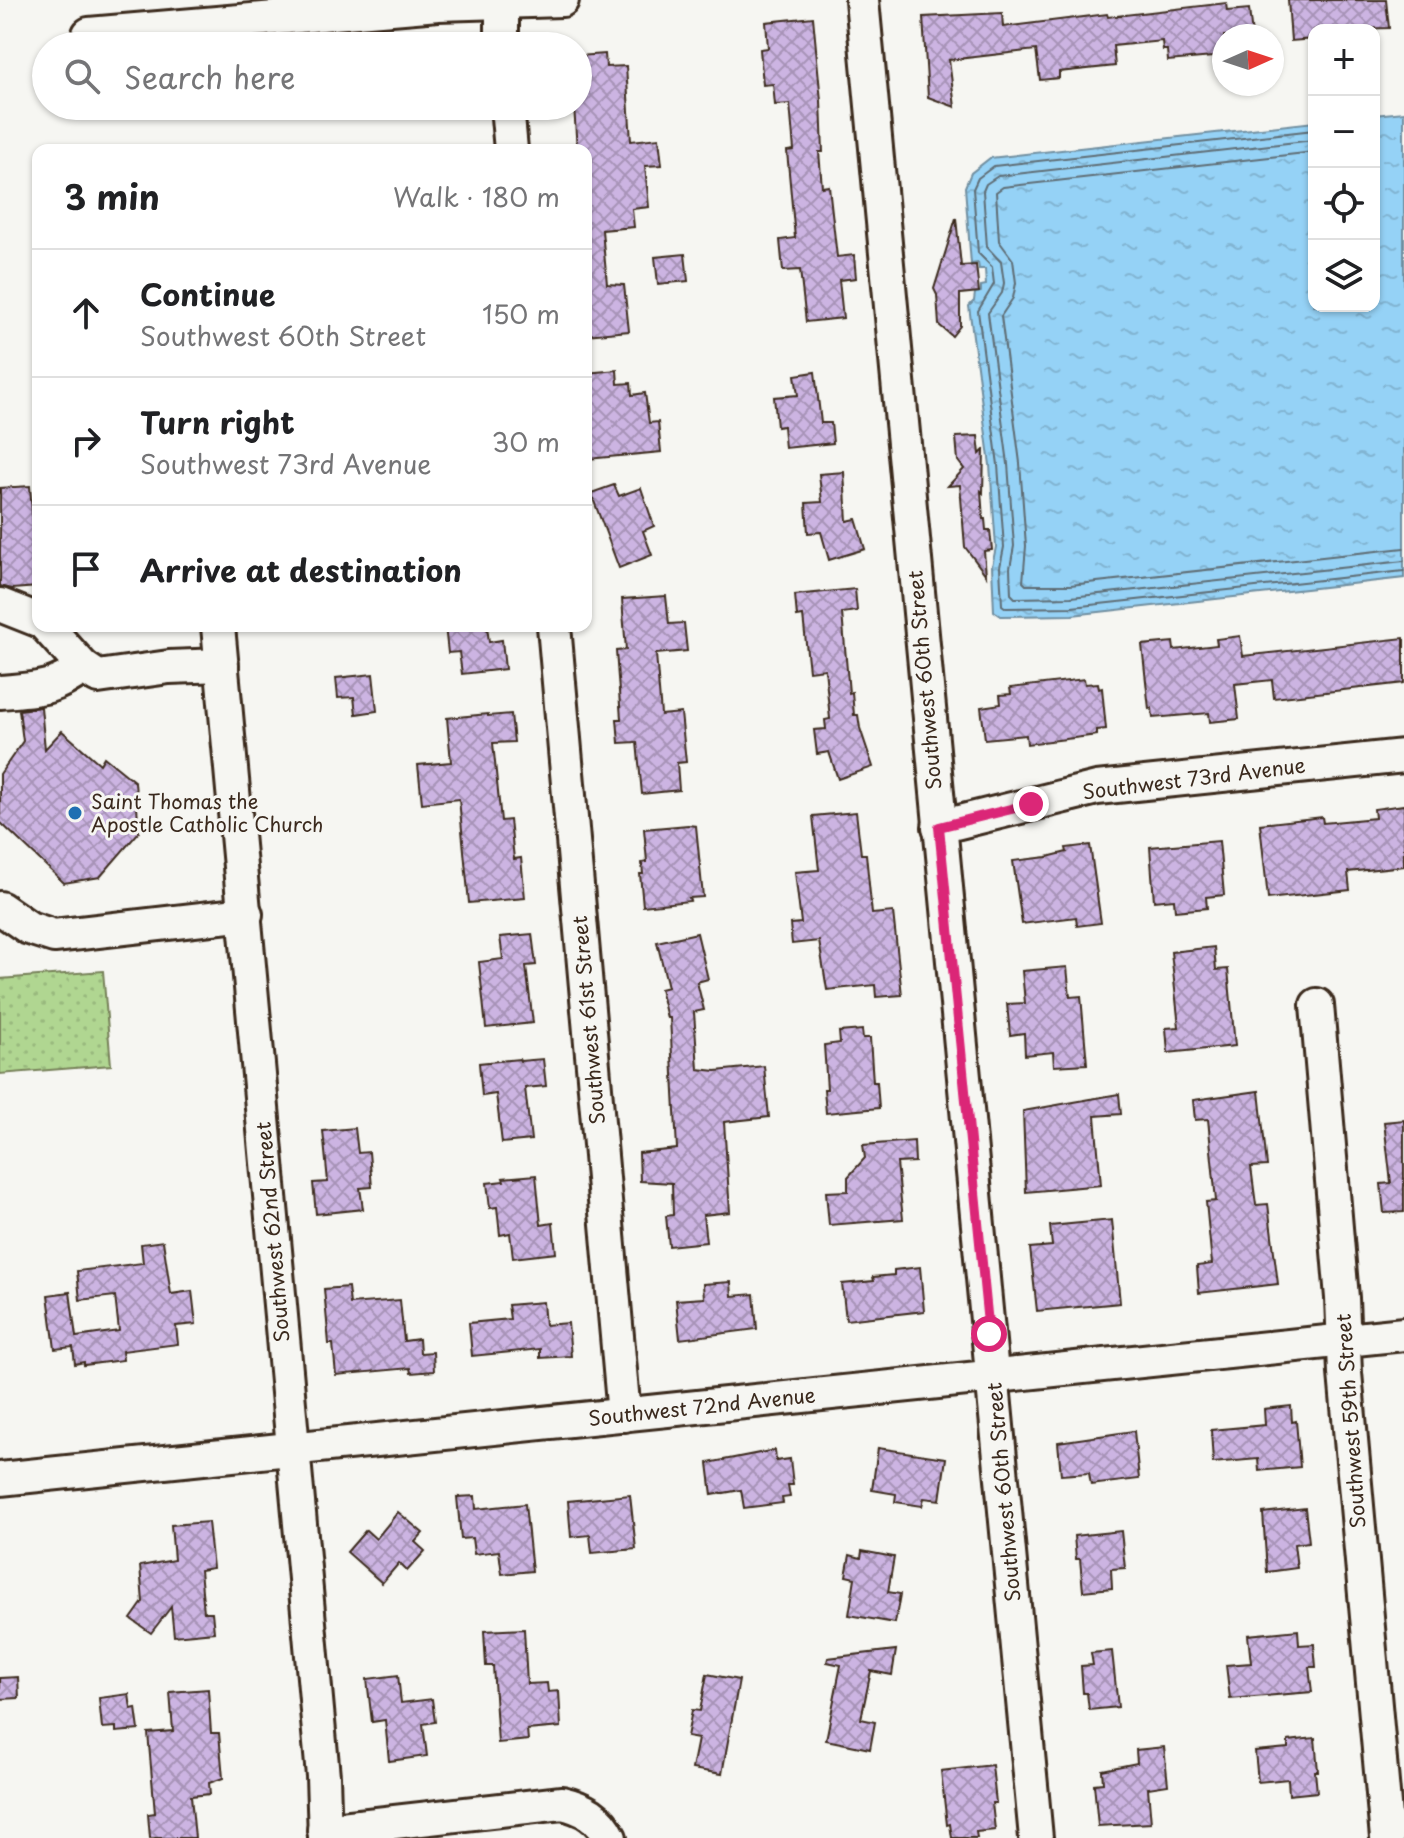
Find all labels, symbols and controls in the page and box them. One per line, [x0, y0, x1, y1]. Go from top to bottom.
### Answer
north arrow [1212, 24, 1284, 96]
map controls [1308, 24, 1380, 312]
button: + [1308, 24, 1380, 96]
search box [32, 32, 592, 120]
icon: search [60, 54, 104, 98]
text: Search here [124, 54, 296, 99]
button: − [1308, 96, 1380, 168]
button: locate [1308, 168, 1380, 240]
text: 3 min [64, 170, 160, 222]
text: Walk · 180 m [393, 177, 560, 216]
button: layers [1308, 240, 1380, 312]
text: Continue [140, 271, 275, 316]
icon: ahead [64, 291, 108, 335]
text: 150 m [482, 294, 560, 333]
text: Southwest 60th Street [140, 316, 426, 355]
text: Turn right [140, 399, 295, 444]
icon: right [64, 419, 108, 463]
text: 30 m [492, 422, 560, 461]
text: Southwest 73rd Avenue [140, 444, 432, 483]
icon: arrive [64, 547, 108, 591]
text: Arrive at destination [140, 547, 462, 592]
street label: Southwest 60th Street [899, 569, 949, 791]
street label: Southwest 73rd Avenue [1081, 749, 1307, 807]
place label: Saint Thomas the Apostle Catholic Church [91, 786, 324, 839]
route end [1013, 786, 1049, 822]
marker: Saint Thomas the Apostle Catholic Church [66, 804, 84, 822]
street label: Southwest 61st Street [564, 914, 612, 1126]
street label: Southwest 62nd Street [247, 1121, 297, 1344]
street label: Southwest 59th Street [1328, 1313, 1372, 1529]
route start [971, 1316, 1007, 1352]
street label: Southwest 72nd Avenue [587, 1379, 817, 1433]
street label: Southwest 60th Street [978, 1381, 1028, 1603]

